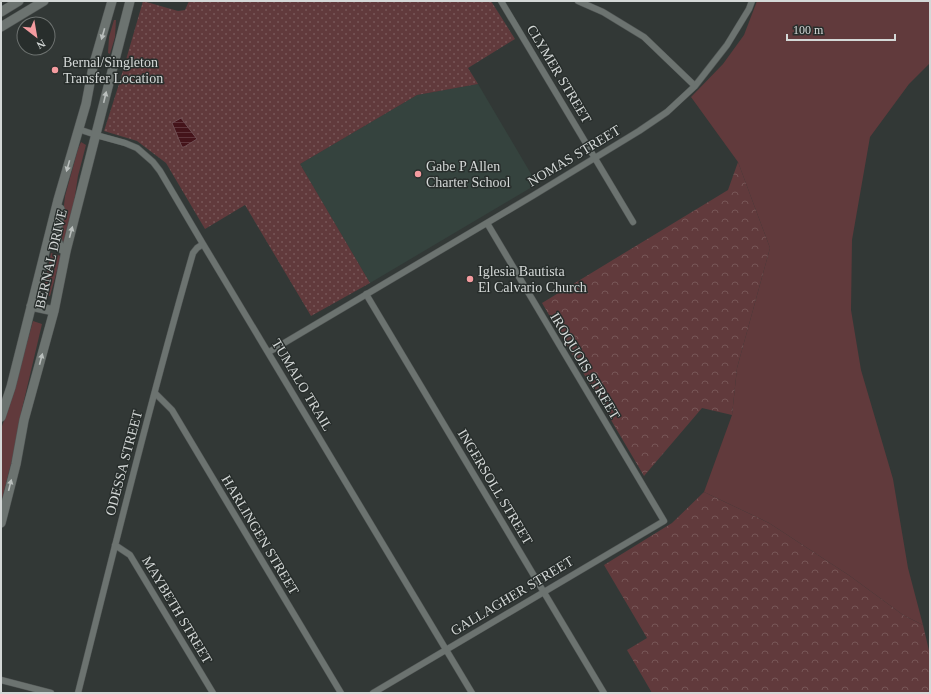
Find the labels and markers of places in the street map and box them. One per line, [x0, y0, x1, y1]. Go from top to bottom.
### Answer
place label: Bernal/Singleton Transfer Location [63, 55, 163, 86]
marker: Bernal/Singleton Transfer Location [50, 65, 60, 75]
place label: Gabe P Allen Charter School [426, 159, 510, 190]
marker: Gabe P Allen Charter School [413, 169, 423, 179]
place label: Iglesia Bautista El Calvario Church [478, 264, 587, 295]
marker: Iglesia Bautista El Calvario Church [465, 274, 475, 284]

